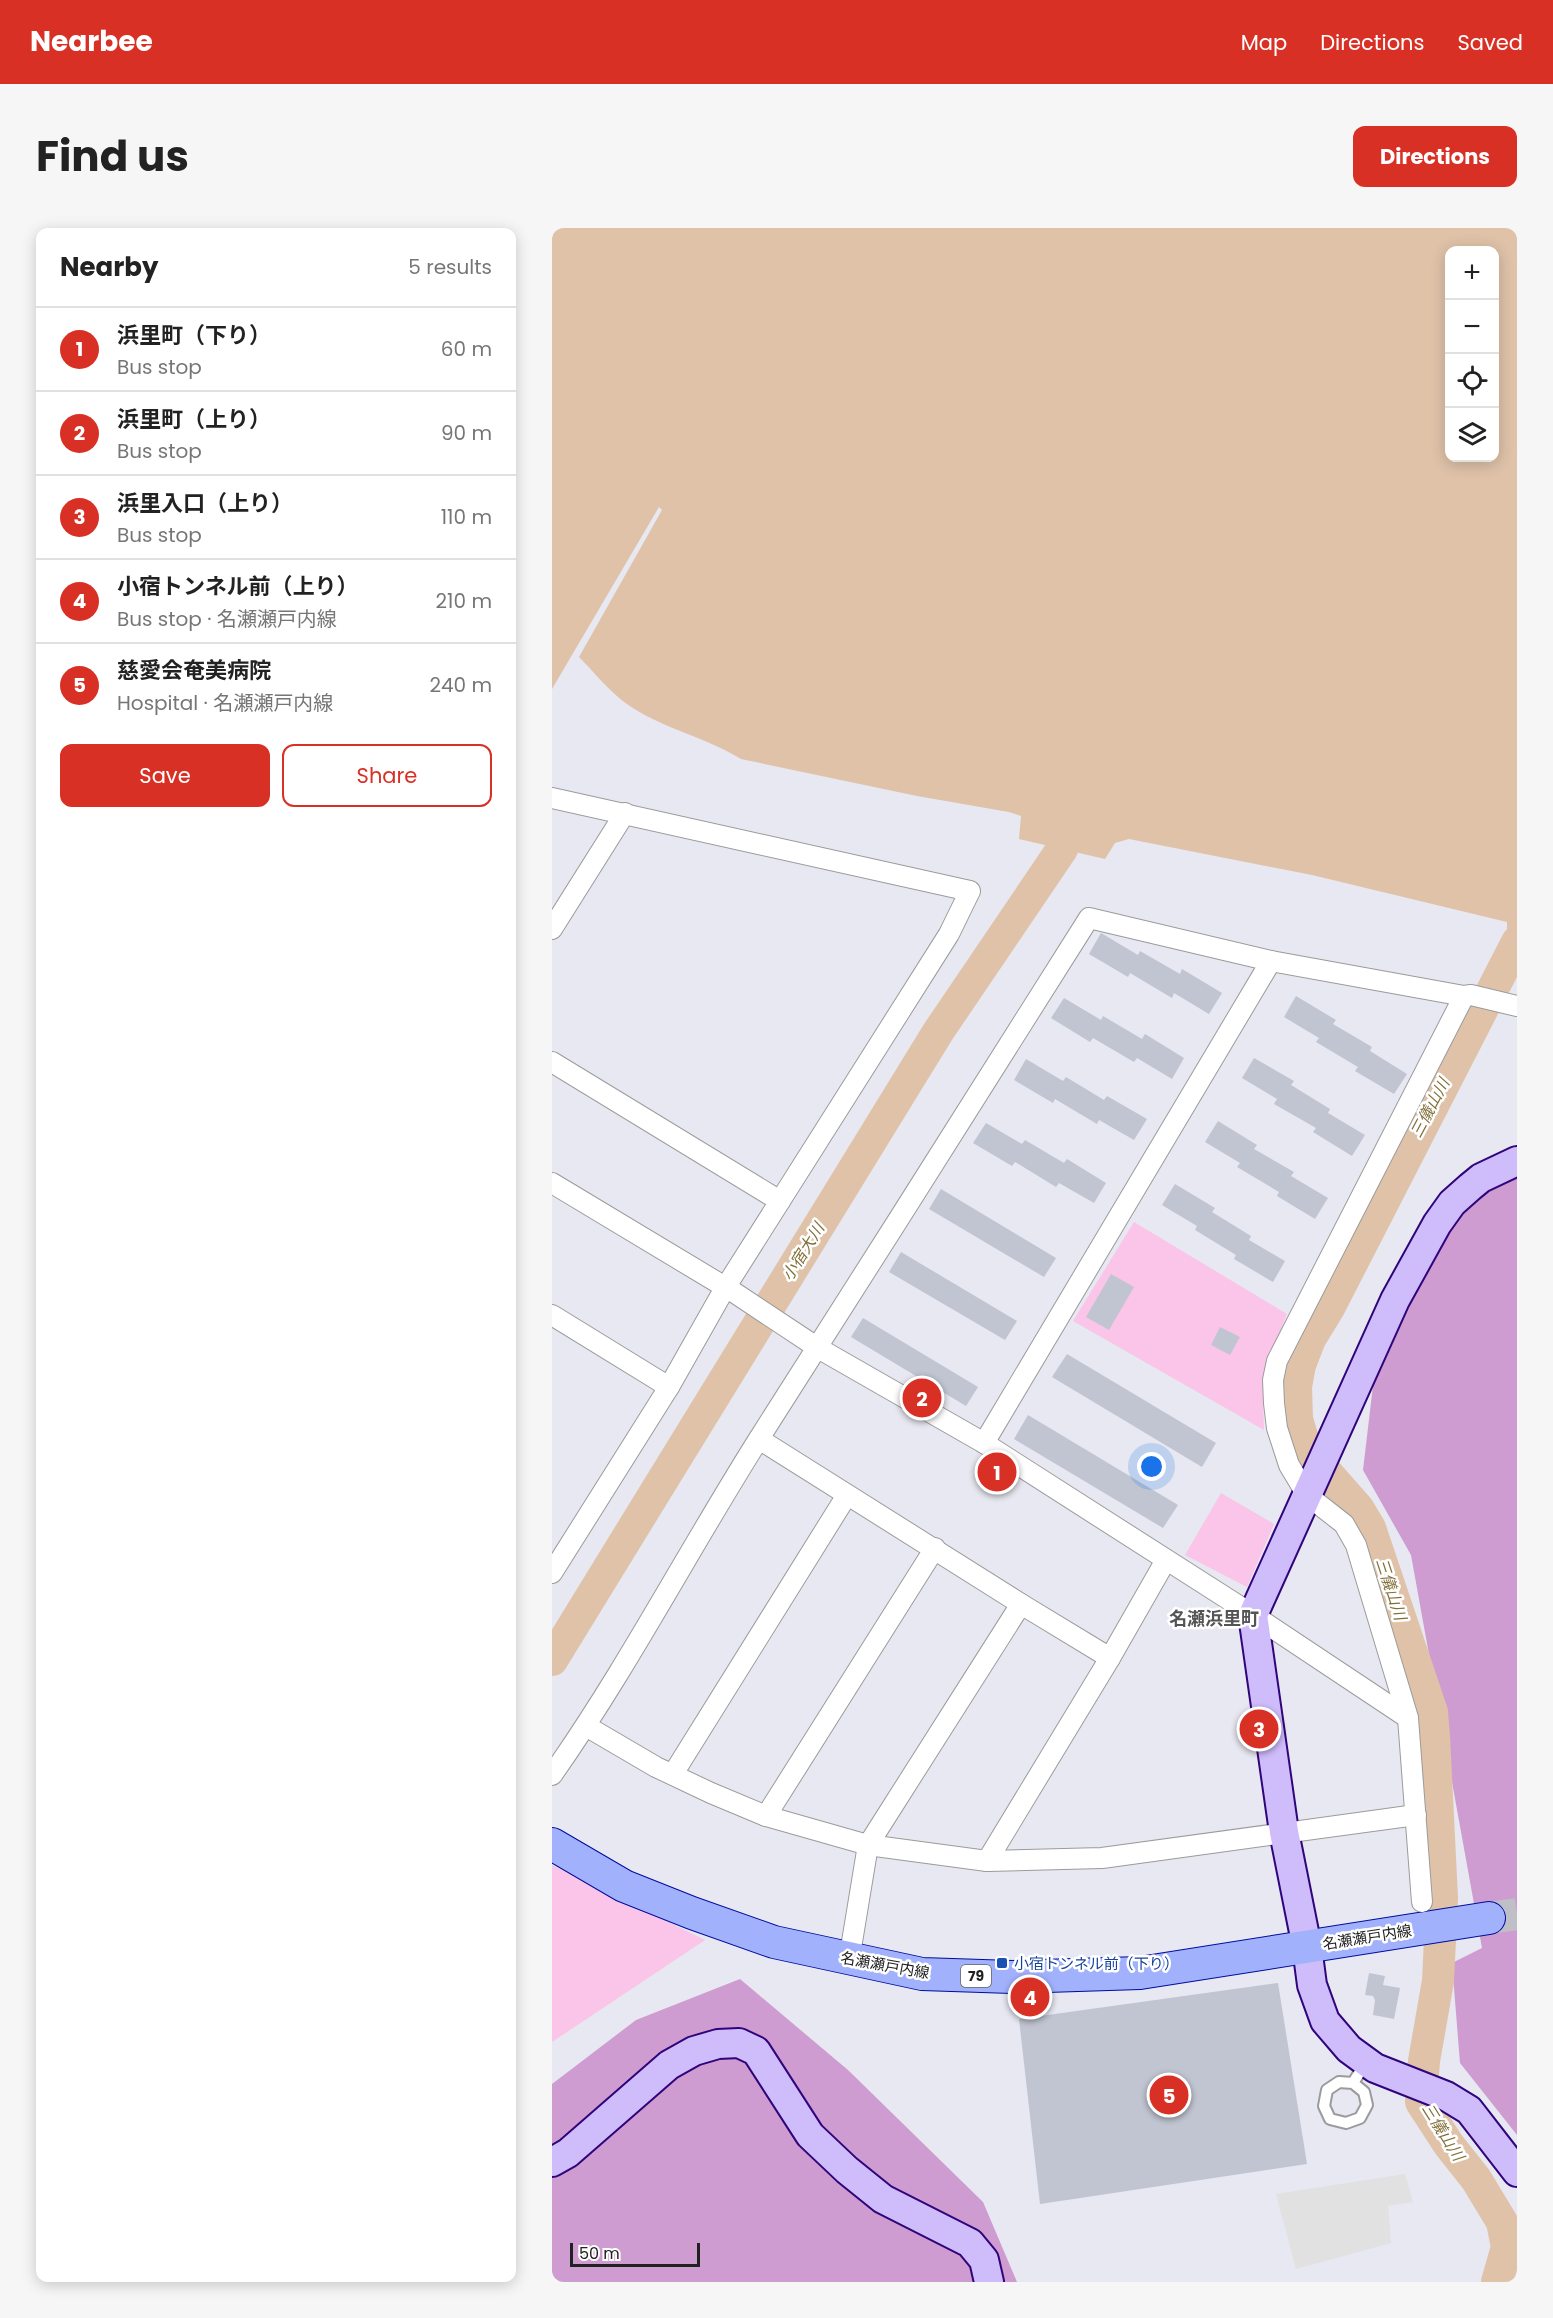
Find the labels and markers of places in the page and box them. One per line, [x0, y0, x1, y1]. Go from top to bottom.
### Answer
pin: 2 [902, 1376, 941, 1420]
pin: 1 [978, 1450, 1016, 1494]
pin: 3 [1240, 1706, 1278, 1752]
place label: 小宿トンネル前（下り） [1014, 1953, 1179, 1974]
marker: 小宿トンネル前（下り） [995, 1956, 1009, 1970]
pin: 4 [1010, 1974, 1050, 2020]
pin: 5 [1150, 2072, 1188, 2118]

